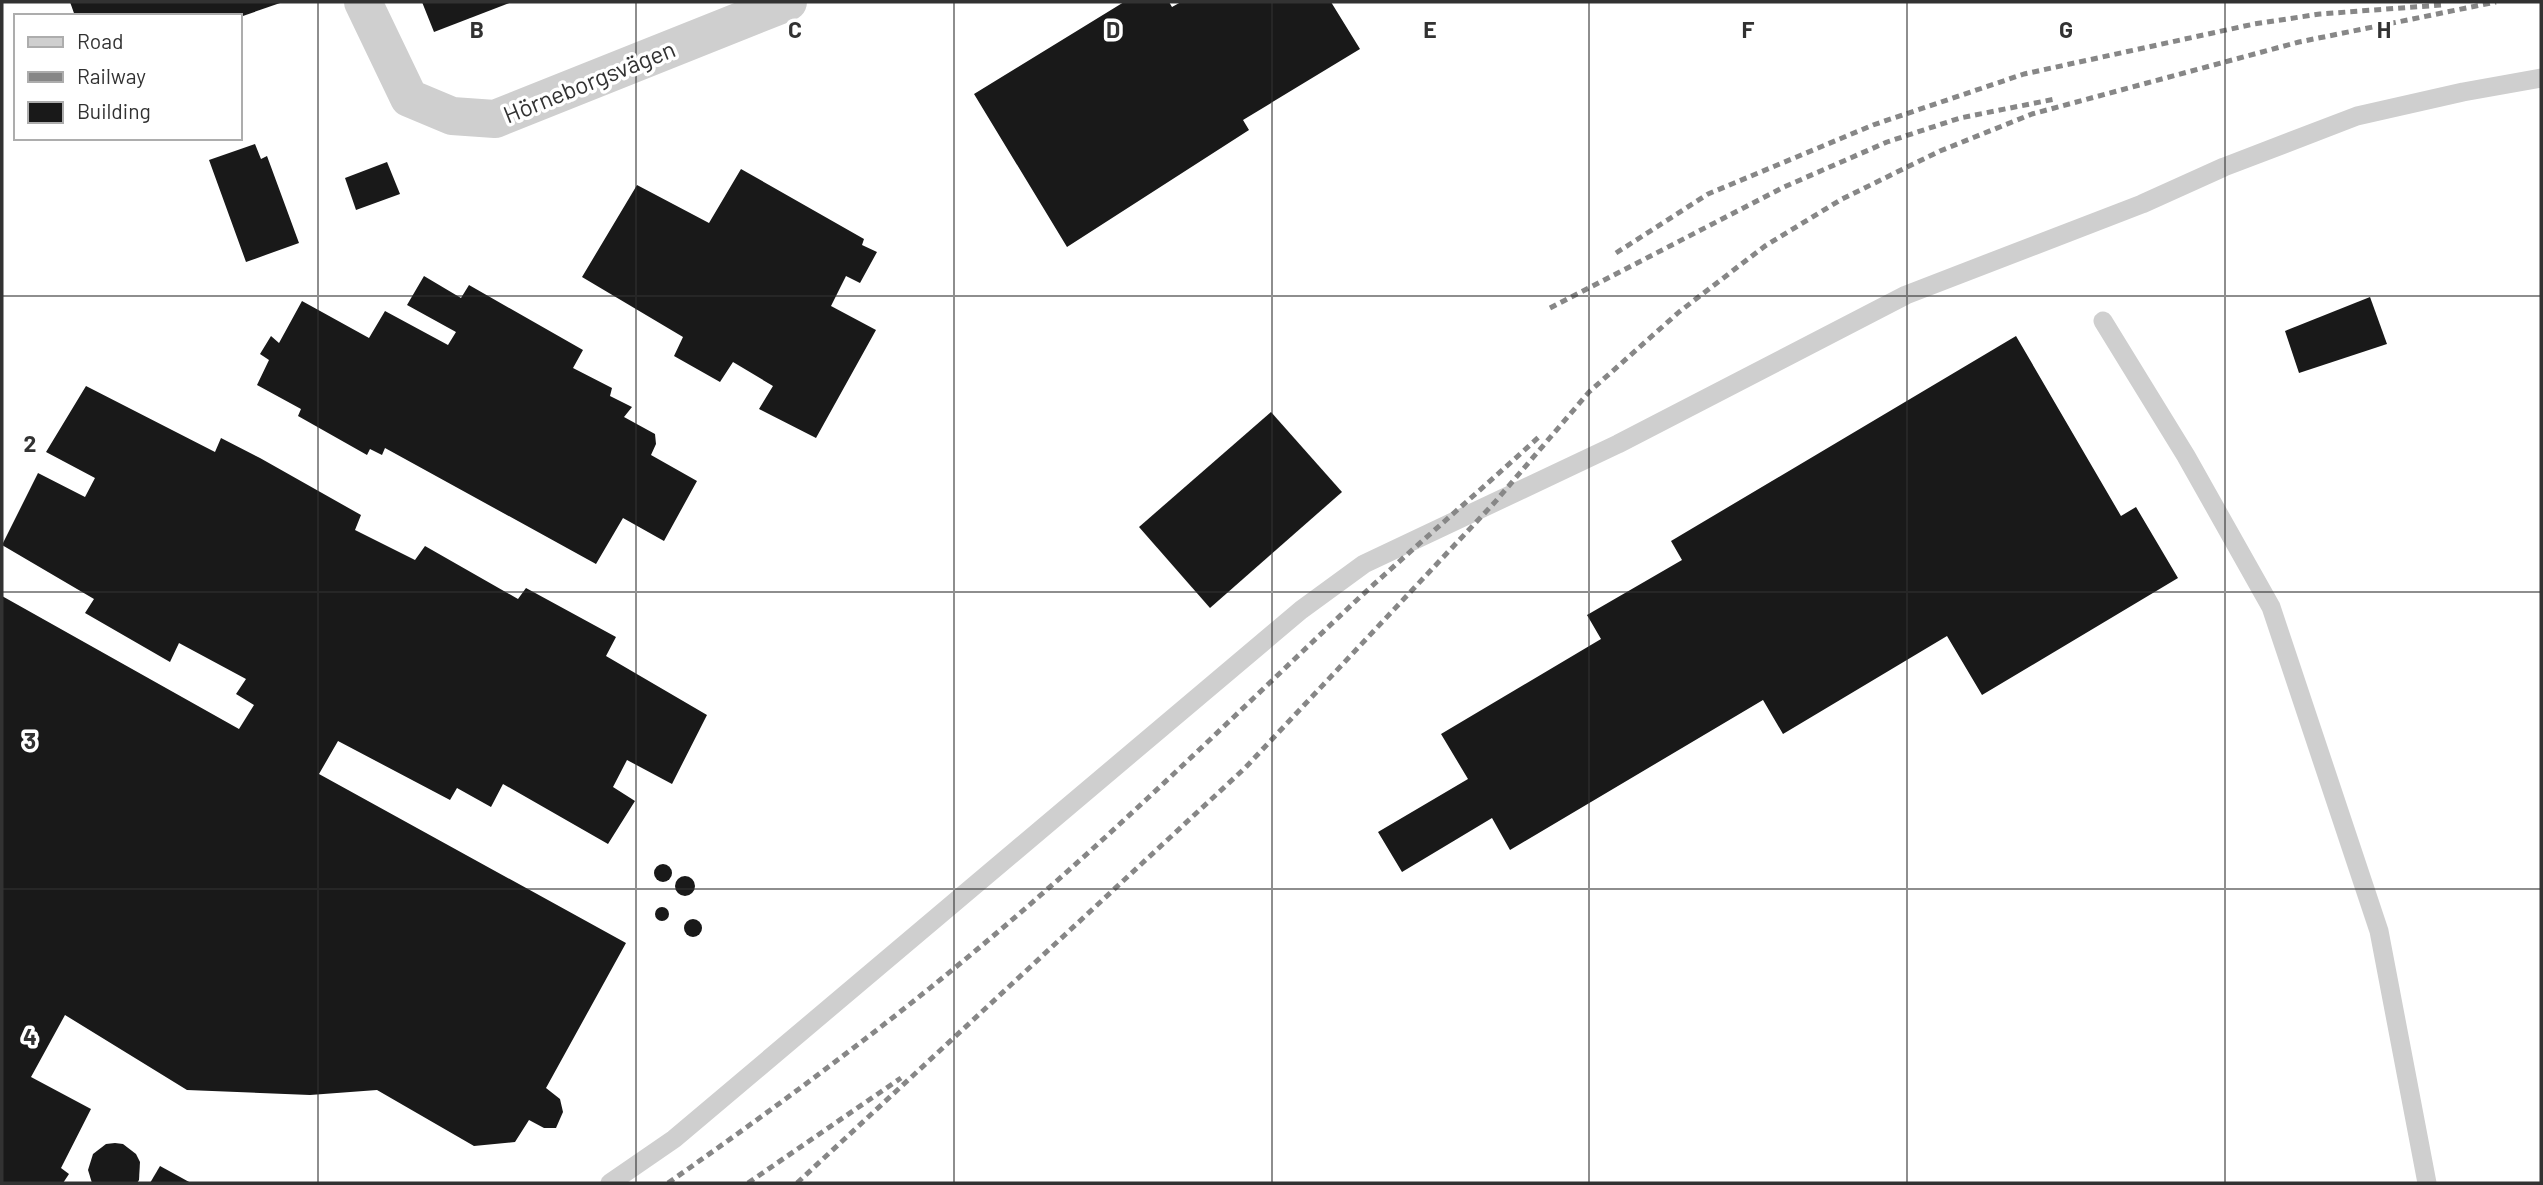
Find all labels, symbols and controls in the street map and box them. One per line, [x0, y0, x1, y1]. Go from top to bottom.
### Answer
legend [14, 14, 242, 140]
text: B [470, 15, 484, 43]
text: C [788, 15, 802, 43]
text: D [1106, 15, 1120, 43]
text: E [1423, 15, 1437, 43]
text: F [1742, 15, 1755, 43]
text: G [2059, 15, 2073, 43]
text: H [2377, 15, 2391, 43]
text: Road [77, 28, 123, 53]
street label: Hörneborgsvägen [499, 33, 679, 129]
text: Railway [77, 63, 146, 88]
text: Building [77, 98, 151, 123]
text: 2 [24, 429, 36, 457]
text: 3 [24, 726, 36, 754]
text: 4 [23, 1022, 37, 1050]

